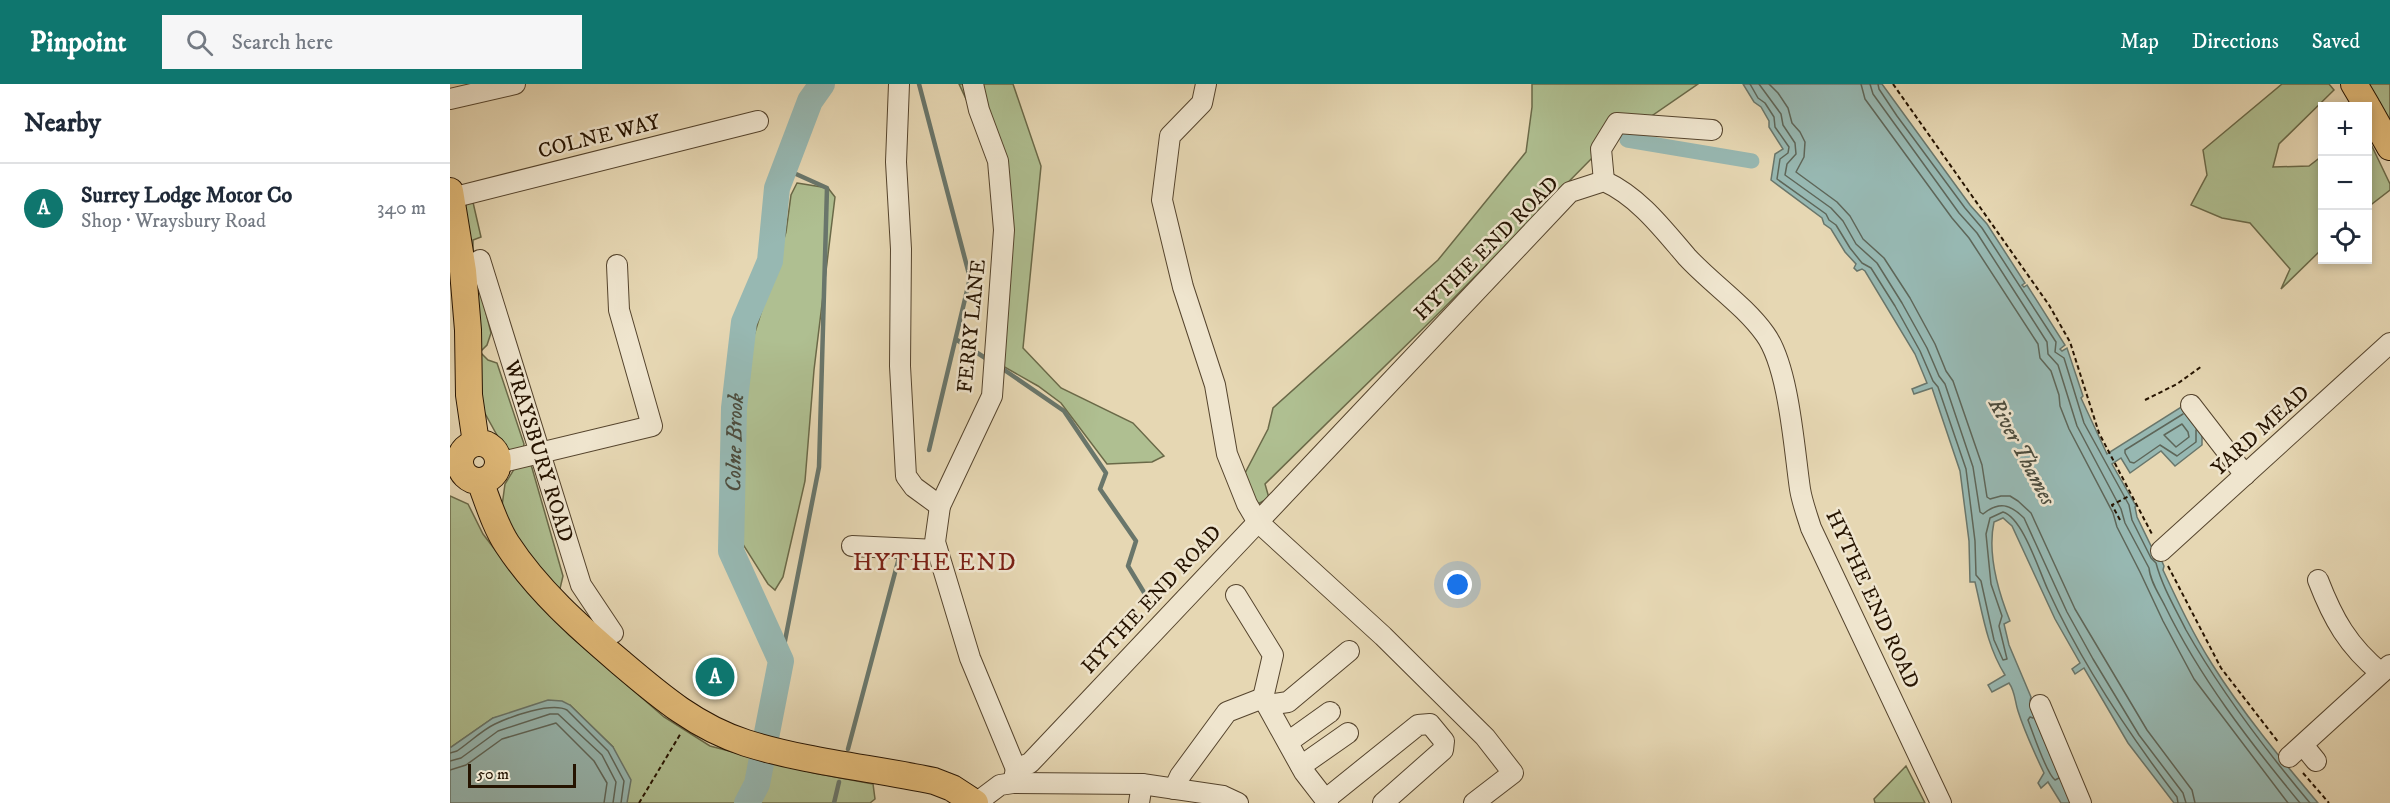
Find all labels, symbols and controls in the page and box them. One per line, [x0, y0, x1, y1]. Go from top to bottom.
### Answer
search box [162, 15, 582, 69]
text: Pinpoint [30, 25, 126, 60]
icon: search [183, 26, 216, 59]
text: Search here [231, 29, 333, 56]
text: Map [2120, 29, 2159, 55]
text: Directions [2192, 29, 2279, 55]
text: Saved [2312, 29, 2360, 55]
map controls [2318, 102, 2372, 264]
button: + [2318, 102, 2372, 156]
text: Nearby [24, 107, 101, 140]
street label: COLNE WAY [535, 109, 664, 165]
button: − [2318, 156, 2372, 210]
street label: HYTHE END ROAD [1409, 171, 1565, 327]
text: Surrey Lodge Motor Co [81, 182, 292, 209]
text: A [37, 196, 50, 221]
text: 340 m [377, 196, 426, 221]
text: Shop · Wraysbury Road [81, 209, 266, 234]
button: locate [2318, 210, 2372, 264]
street label: FERRY LANE [952, 258, 992, 394]
street label: WRAYSBURY ROAD [498, 356, 579, 545]
street label: YARD MEAD [2206, 380, 2315, 482]
water label: Colne Brook [720, 391, 751, 493]
water label: River Thames [1982, 393, 2062, 511]
street label: HYTHE END ROAD [1819, 506, 1925, 693]
street label: HYTHE END ROAD [1076, 520, 1227, 680]
district label: HYTHE END [853, 548, 1017, 578]
your location [1443, 570, 1472, 599]
pin: A [696, 654, 734, 700]
scale bar [468, 761, 576, 788]
text: 50 m [477, 764, 509, 784]

